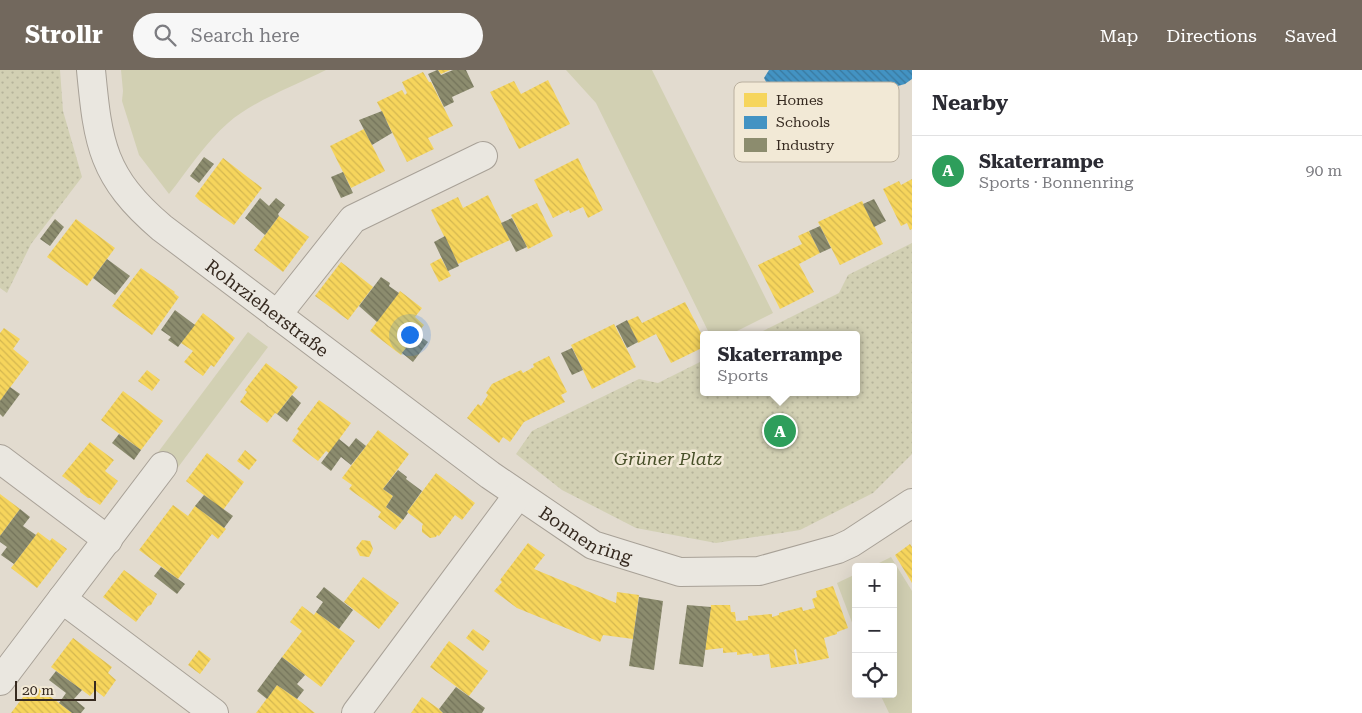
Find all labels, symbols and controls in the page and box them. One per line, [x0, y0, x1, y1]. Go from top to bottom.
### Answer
search box [133, 13, 483, 58]
text: Strollr [25, 21, 103, 49]
icon: search [151, 21, 179, 49]
text: Search here [191, 24, 300, 47]
text: Map [1100, 25, 1138, 46]
text: Directions [1166, 25, 1257, 46]
text: Saved [1285, 25, 1337, 46]
legend [734, 82, 899, 162]
text: Nearby [932, 91, 1008, 115]
text: Homes [776, 92, 824, 108]
text: Schools [776, 114, 830, 130]
text: Industry [776, 137, 835, 153]
text: Skaterrampe [979, 150, 1104, 173]
text: A [942, 161, 954, 180]
text: 90 m [1305, 161, 1342, 180]
text: Sports · Bonnenring [979, 173, 1133, 192]
street label: Rohrzieherstraße [202, 254, 333, 361]
your location [397, 322, 423, 348]
popup [700, 331, 860, 396]
text: Skaterrampe [718, 343, 842, 366]
text: Sports [718, 366, 768, 385]
pin: A [764, 412, 796, 450]
park label: Grüner Platz [614, 448, 722, 469]
street label: Bonnenring [535, 501, 636, 567]
map controls [852, 563, 897, 698]
button: + [852, 563, 897, 608]
button: − [852, 608, 897, 653]
button: locate [852, 653, 897, 698]
scale bar [15, 678, 96, 701]
text: 20 m [22, 682, 54, 698]

